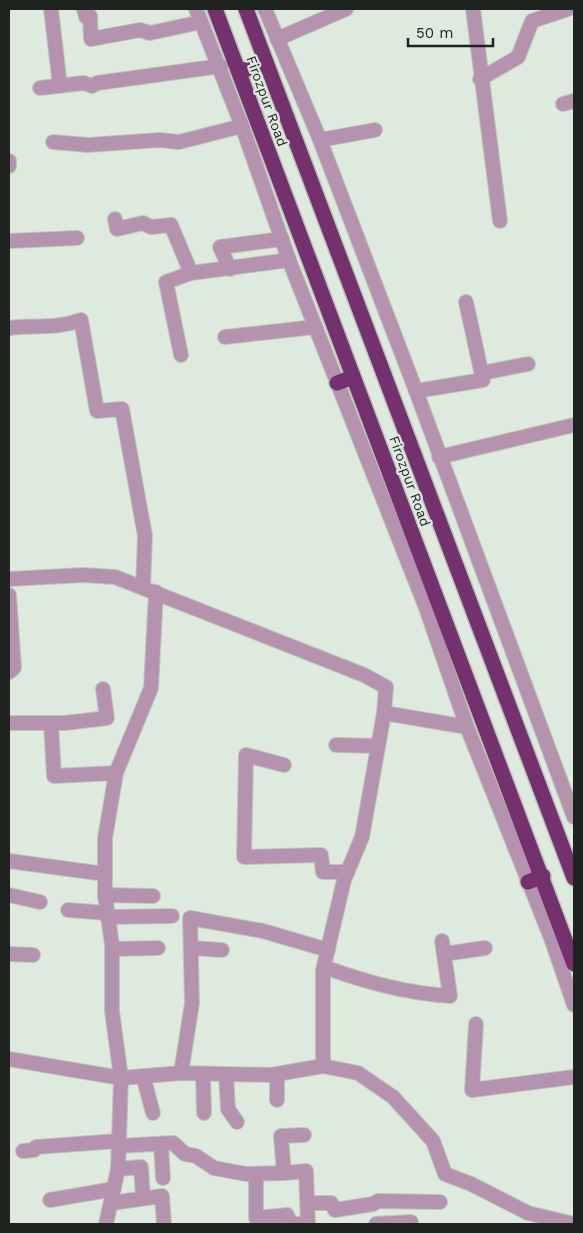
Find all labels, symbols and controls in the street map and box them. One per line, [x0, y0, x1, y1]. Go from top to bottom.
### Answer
scale bar [408, 15, 493, 47]
text: 50 m [416, 24, 453, 42]
street label: Firozpur Road [243, 53, 291, 149]
street label: Firozpur Road [386, 433, 434, 529]

